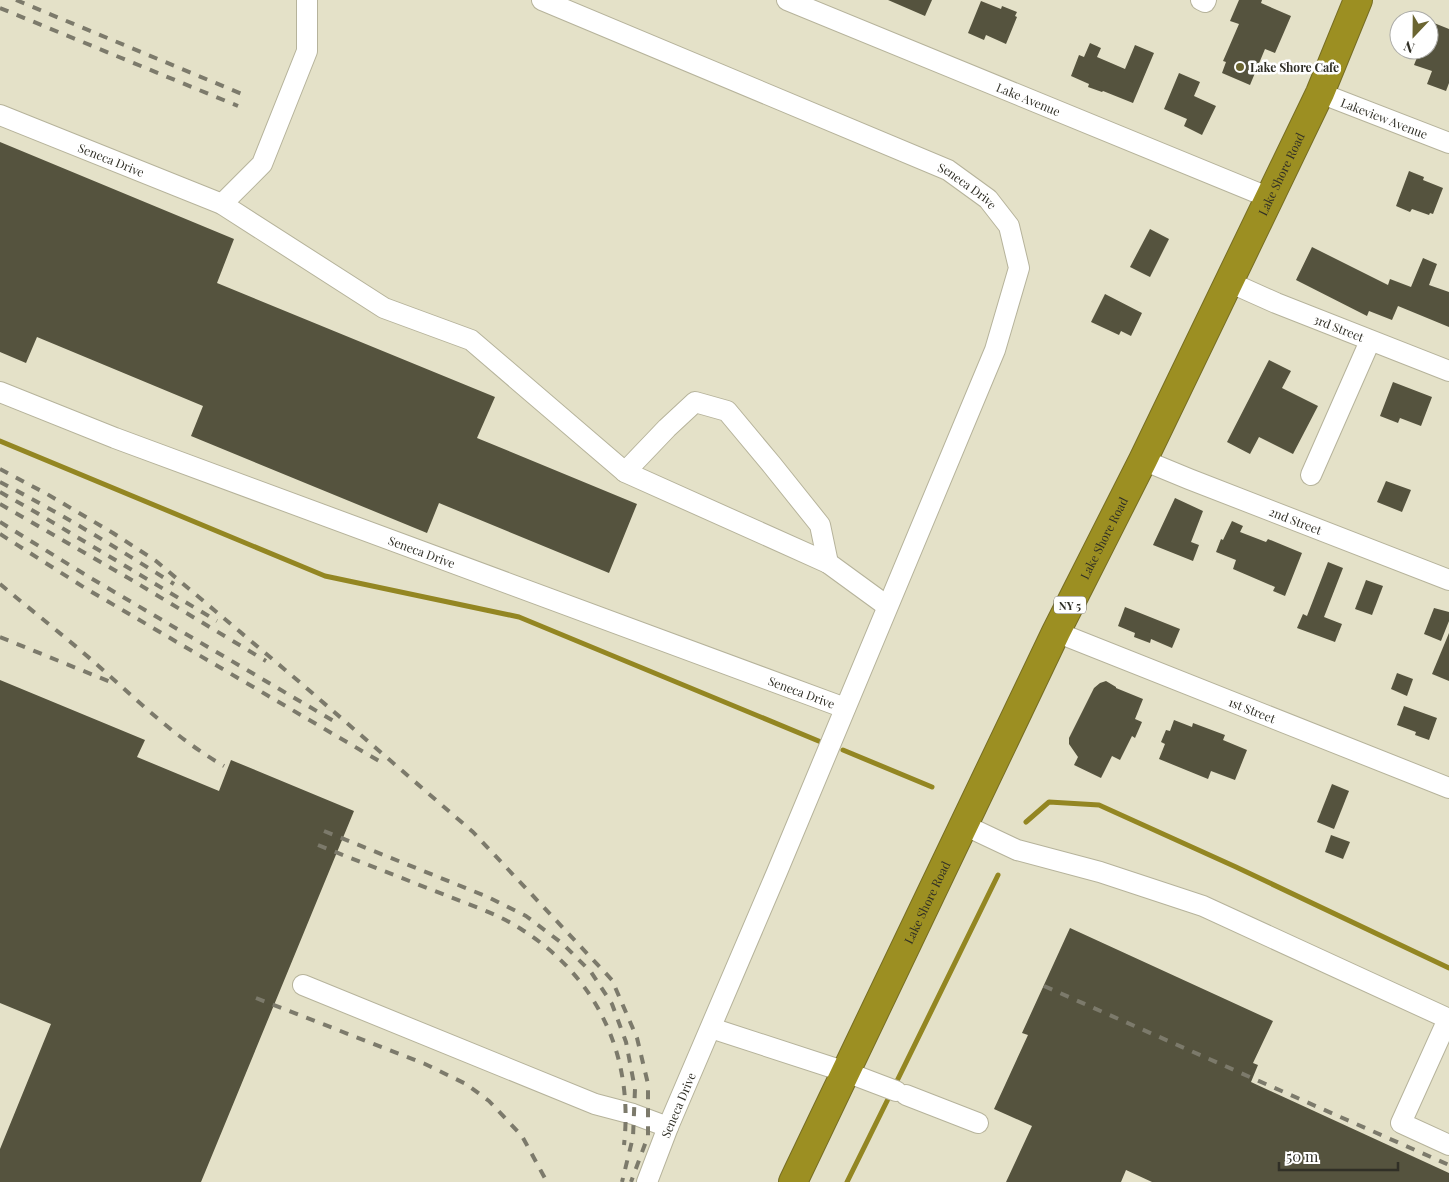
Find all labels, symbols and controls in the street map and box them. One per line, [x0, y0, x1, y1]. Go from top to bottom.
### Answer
north arrow [1389, 10, 1439, 60]
text: N [1401, 37, 1417, 58]
place label: Lake Shore Cafe [1250, 59, 1339, 75]
marker: Lake Shore Cafe [1234, 61, 1246, 73]
street label: Lake Avenue [994, 79, 1063, 119]
street label: Lakeview Avenue [1339, 94, 1430, 142]
street label: Lake Shore Road [1254, 130, 1308, 218]
street label: Seneca Drive [76, 139, 147, 180]
street label: Seneca Drive [936, 159, 1001, 212]
street label: 3rd Street [1311, 311, 1367, 345]
street label: Lake Shore Road [1076, 494, 1131, 582]
street label: 2nd Street [1267, 503, 1325, 538]
street label: Seneca Drive [386, 532, 457, 571]
road number: NY 5 [1054, 596, 1086, 614]
street label: Seneca Drive [766, 672, 837, 712]
street label: 1st Street [1226, 693, 1279, 727]
street label: Lake Shore Road [900, 858, 953, 946]
street label: Seneca Drive [657, 1070, 699, 1140]
scale bar [1279, 1140, 1398, 1172]
text: 50 m [1286, 1146, 1319, 1166]

